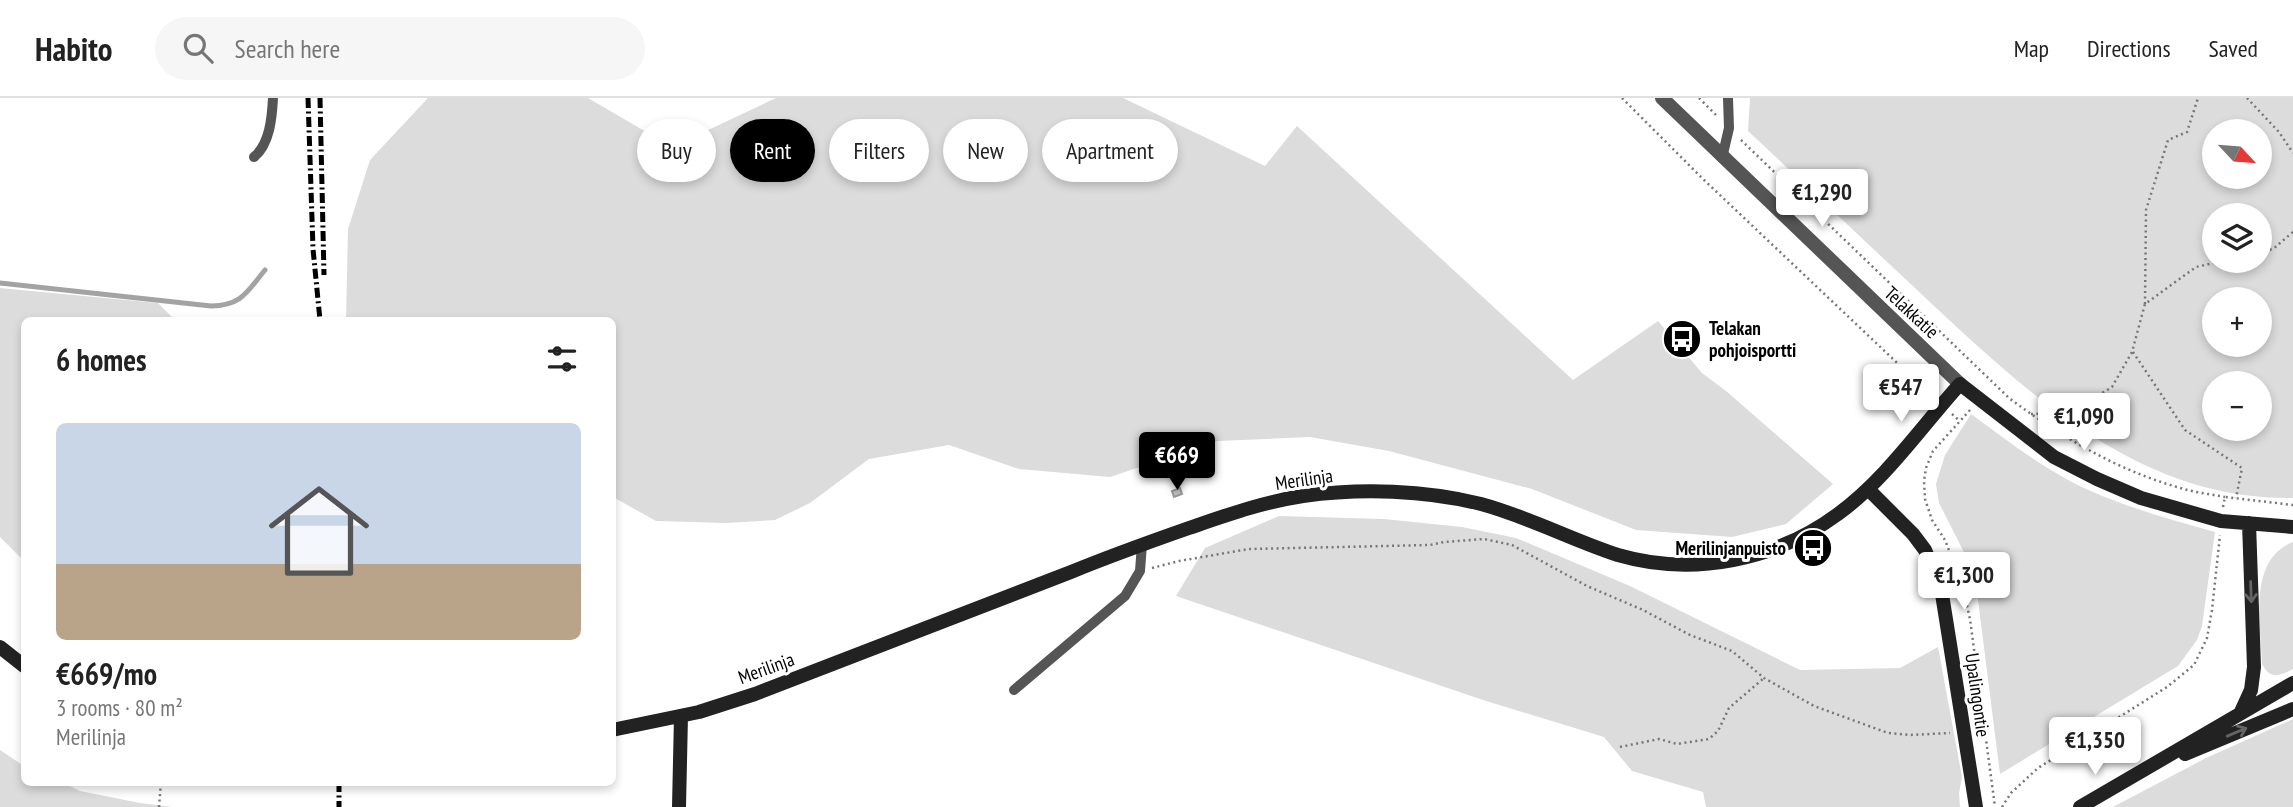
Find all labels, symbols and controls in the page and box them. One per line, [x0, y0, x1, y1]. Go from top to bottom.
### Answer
search box [155, 17, 645, 80]
text: Habito [35, 27, 113, 70]
icon: search [179, 29, 217, 67]
text: Search here [235, 32, 340, 65]
text: Map [2014, 33, 2049, 64]
text: Directions [2087, 33, 2171, 64]
text: Saved [2209, 33, 2258, 64]
chip: Buy [637, 119, 716, 182]
chip: Rent [730, 119, 815, 182]
chip: Filters [829, 119, 929, 182]
chip: New [943, 119, 1028, 182]
chip: Apartment [1042, 119, 1178, 182]
north arrow [2202, 119, 2272, 189]
map controls [2202, 119, 2272, 441]
pin: €1,290 [1765, 170, 1879, 229]
text: €1,290 [1792, 177, 1852, 206]
button: layers [2202, 203, 2272, 273]
street label: Telakkatie [1880, 281, 1944, 343]
button: + [2202, 287, 2272, 357]
place label: Telakan pohjoisportti [1709, 316, 1796, 362]
bus stop icon: Telakan pohjoisportti [1661, 318, 1703, 360]
text: 6 homes [56, 340, 147, 379]
icon: filters [543, 340, 581, 378]
pin: €547 [1860, 364, 1942, 424]
button: − [2202, 371, 2272, 441]
text: €547 [1879, 372, 1923, 401]
pin: €1,090 [2027, 394, 2141, 453]
text: €1,090 [2054, 401, 2114, 430]
pin: €669 [1136, 432, 1218, 492]
text: €669 [1155, 440, 1199, 469]
street label: Merilinja [1274, 463, 1334, 495]
icon: home [256, 468, 382, 594]
bus stop icon: Merilinjanpuisto [1792, 527, 1834, 569]
place label: Merilinjanpuisto [1675, 536, 1786, 560]
pin: €1,300 [1907, 552, 2021, 612]
text: €1,300 [1934, 560, 1994, 589]
one-way arrow [2245, 580, 2258, 603]
street label: Merilinja [735, 647, 797, 689]
street label: Upalingontie [1960, 651, 1996, 739]
text: €669/mo [56, 654, 157, 693]
text: 3 rooms · 80 m² [56, 693, 183, 722]
pin: €1,350 [2038, 718, 2152, 777]
text: Merilinja [56, 722, 126, 751]
text: €1,350 [2065, 725, 2125, 754]
one-way arrow [2226, 725, 2247, 738]

